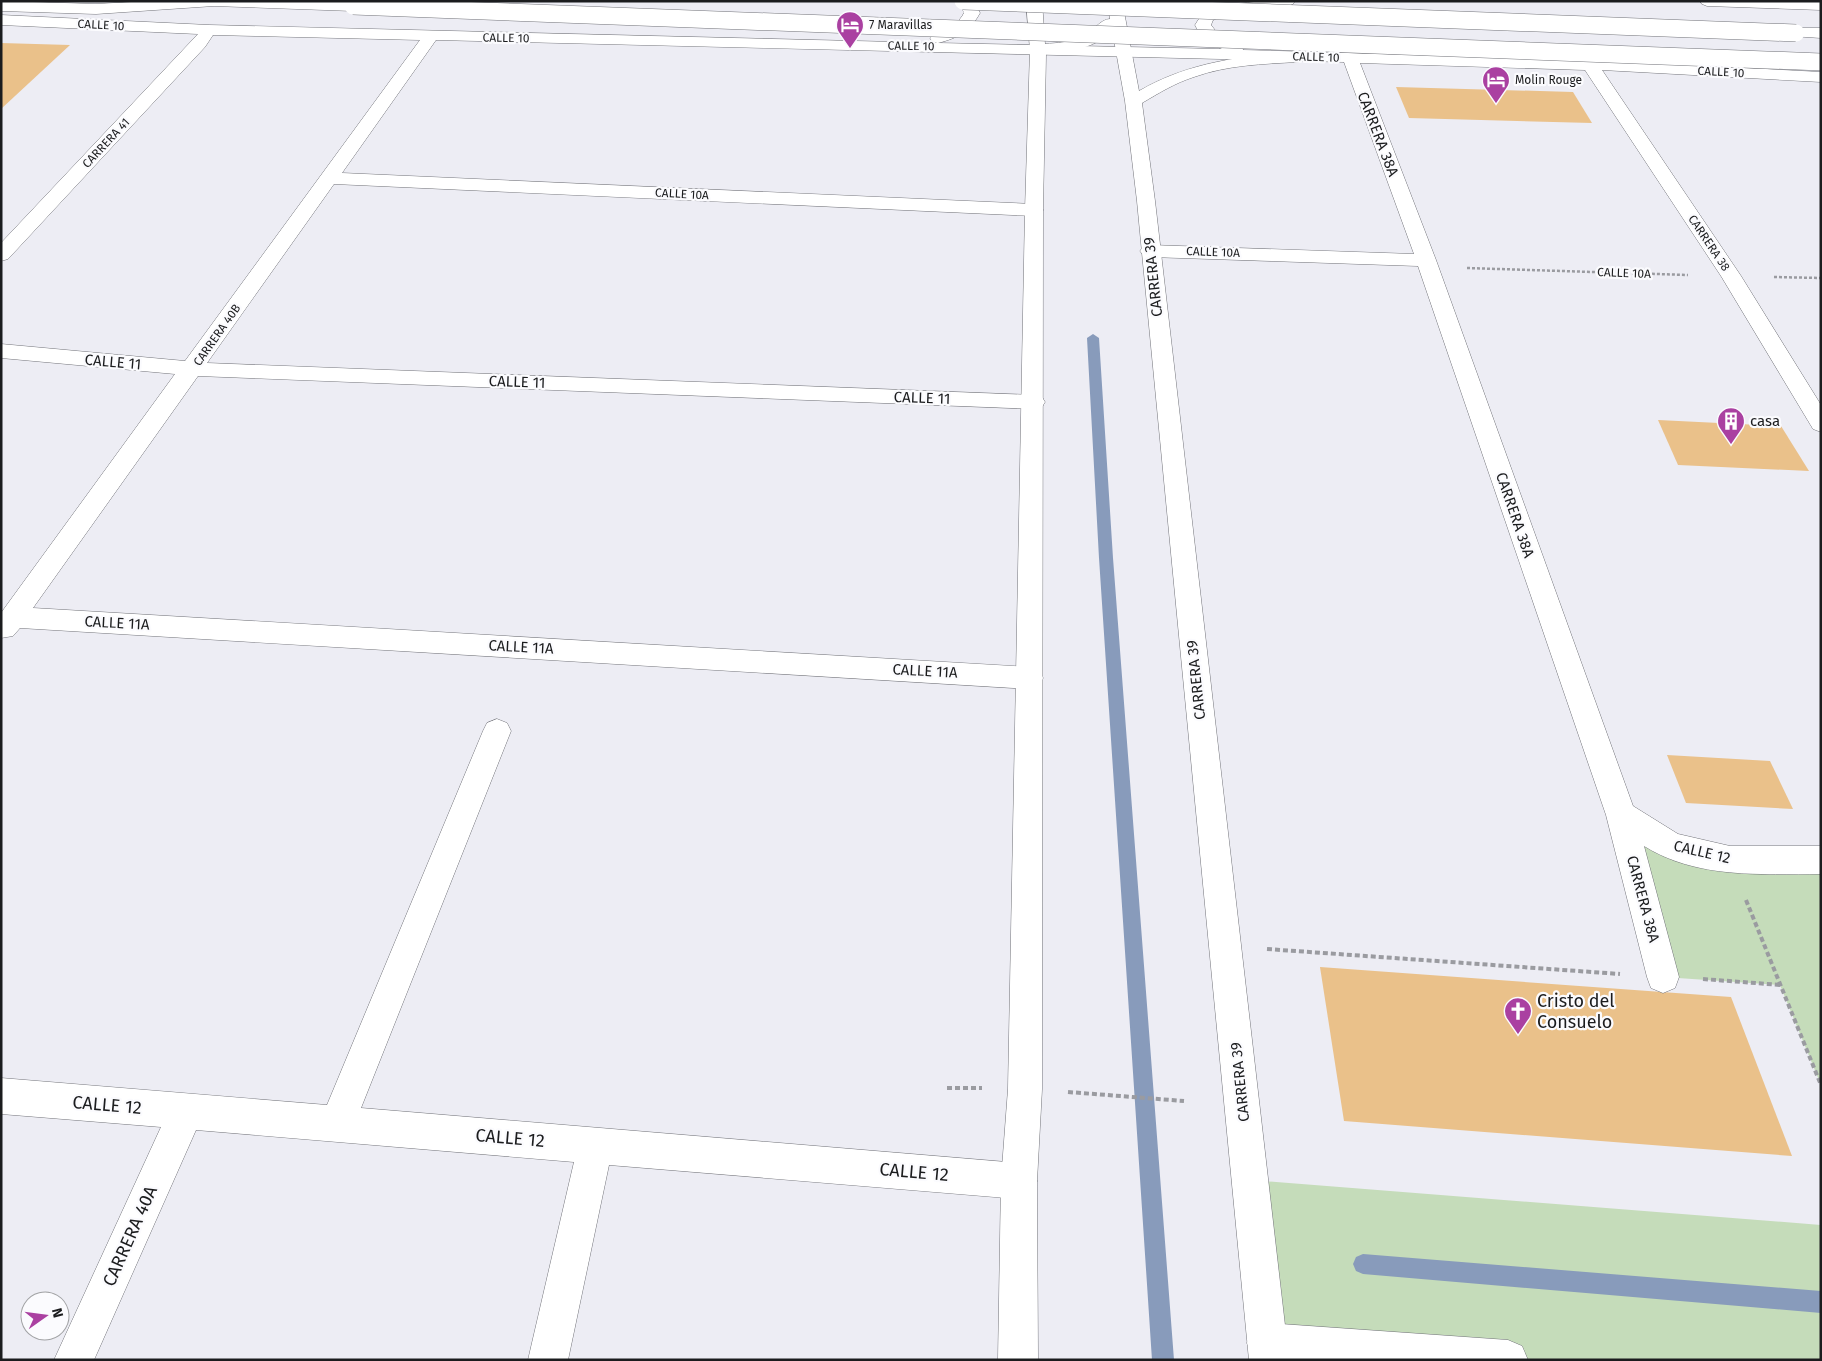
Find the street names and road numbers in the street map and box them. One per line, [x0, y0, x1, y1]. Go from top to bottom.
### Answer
street label: CALLE 10 [77, 17, 125, 33]
street label: CALLE 10 [482, 31, 530, 45]
street label: CALLE 10 [887, 39, 935, 53]
street label: CALLE 10 [1292, 49, 1340, 65]
street label: CALLE 10 [1697, 64, 1745, 80]
street label: CARRERA 38A [1354, 89, 1403, 179]
street label: CARRERA 41 [79, 115, 133, 171]
street label: CALLE 10A [655, 186, 709, 202]
street label: CARRERA 38 [1685, 212, 1733, 274]
street label: CARRERA 39 [1140, 236, 1166, 318]
street label: CALLE 10A [1186, 244, 1240, 260]
street label: CALLE 10A [1597, 265, 1651, 281]
street label: CARRERA 40B [191, 301, 243, 369]
street label: CALLE 11 [84, 351, 142, 373]
street label: CALLE 11 [488, 372, 546, 392]
street label: CALLE 11 [893, 388, 951, 408]
street label: CARRERA 38A [1492, 470, 1538, 560]
street label: CALLE 11A [84, 612, 150, 634]
street label: CALLE 11A [488, 636, 554, 658]
street label: CARRERA 39 [1183, 639, 1209, 721]
street label: CALLE 11A [892, 660, 958, 682]
street label: CALLE 12 [1672, 837, 1732, 867]
street label: CARRERA 38A [1623, 854, 1663, 945]
street label: CARRERA 39 [1227, 1041, 1253, 1123]
street label: CALLE 12 [71, 1091, 143, 1119]
street label: CALLE 12 [474, 1124, 546, 1152]
street label: CALLE 12 [878, 1158, 950, 1186]
street label: CARRERA 40A [98, 1182, 162, 1290]

